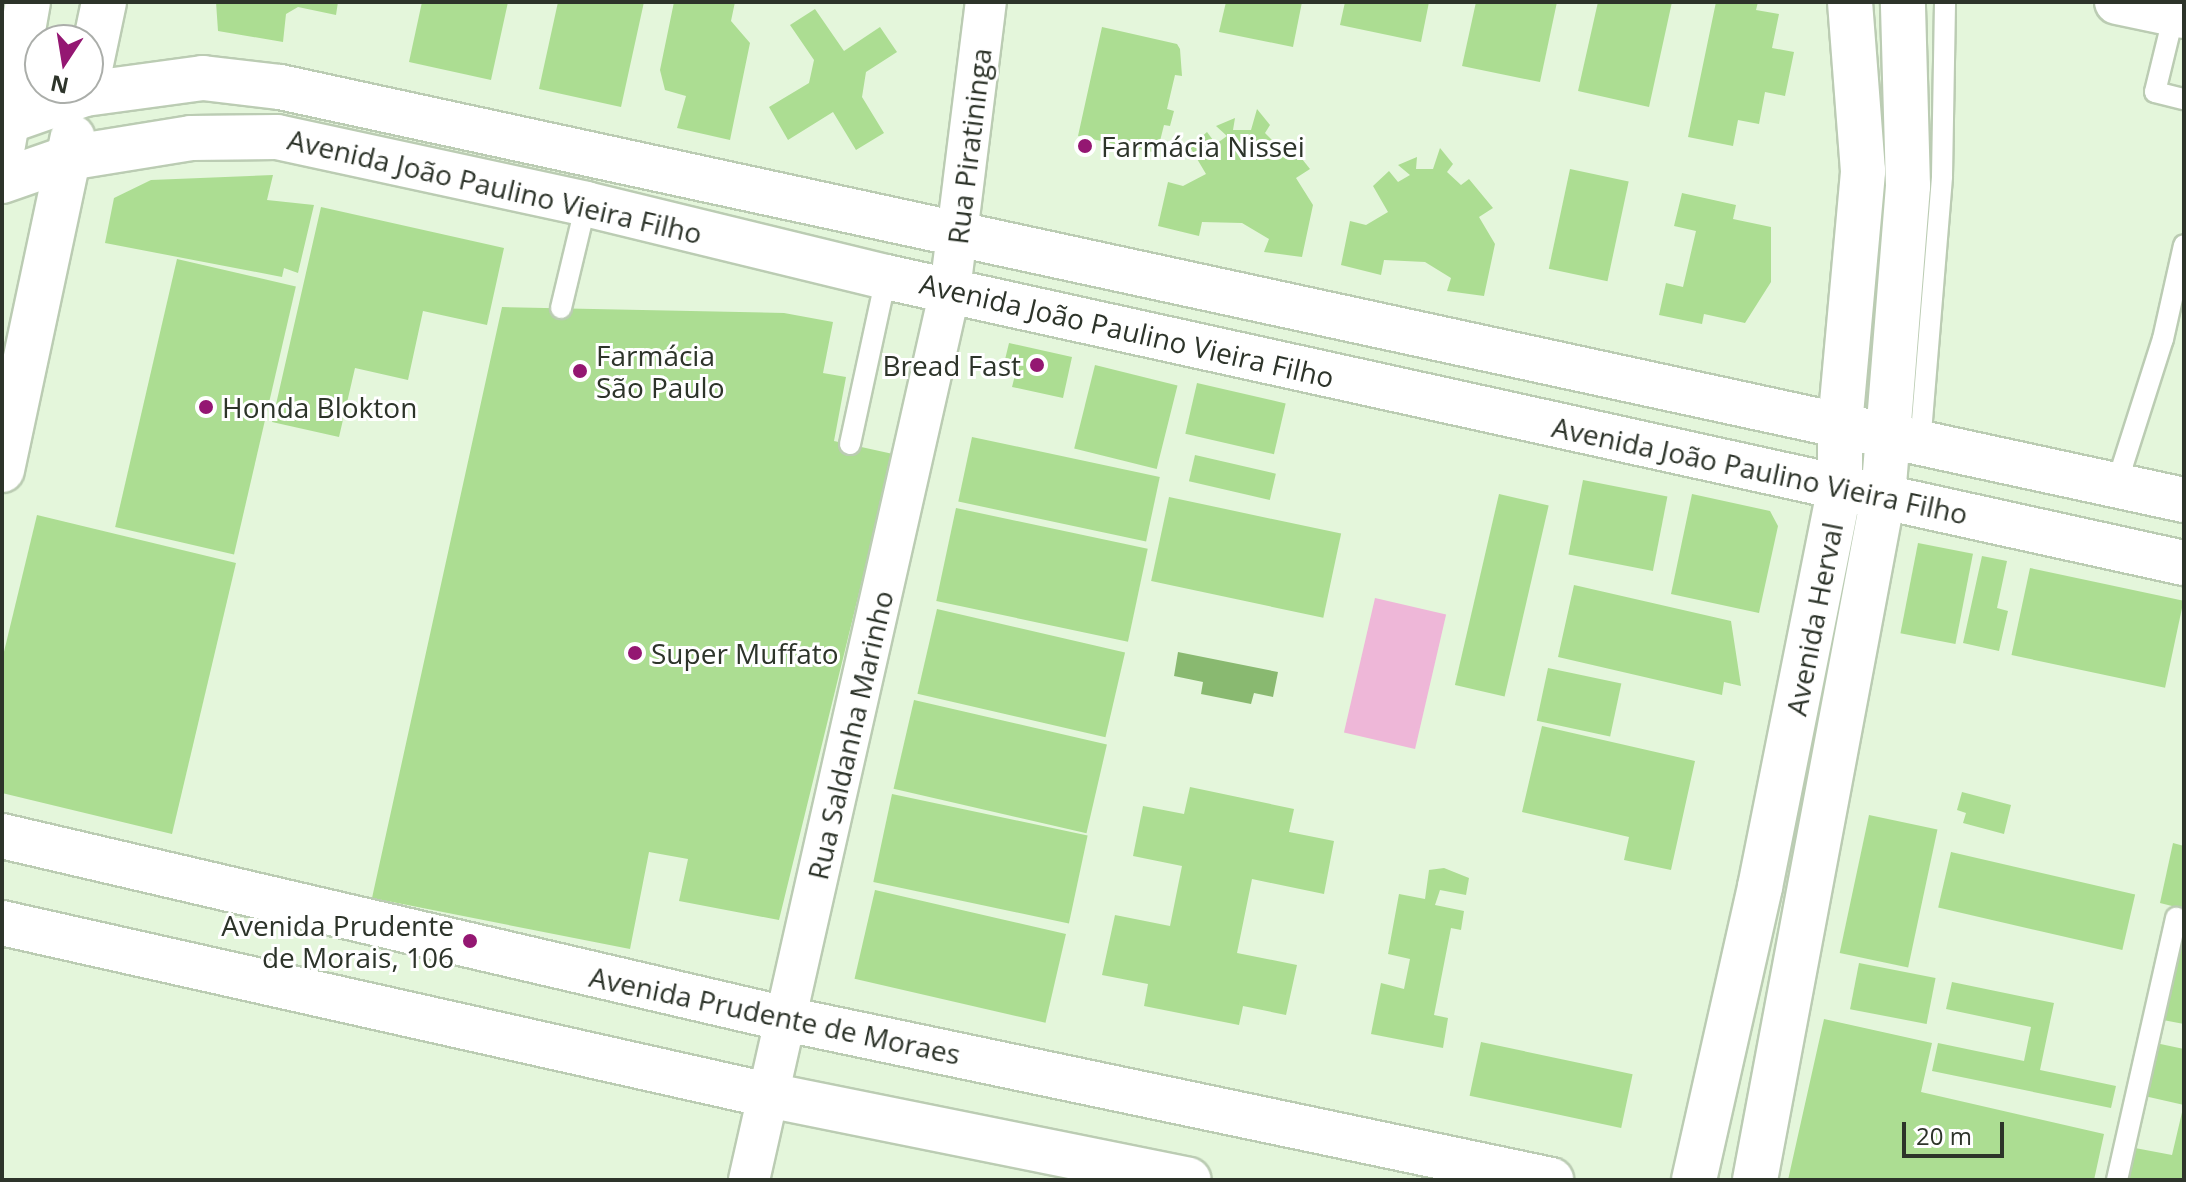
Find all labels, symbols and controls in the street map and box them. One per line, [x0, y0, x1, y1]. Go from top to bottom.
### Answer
north arrow [24, 24, 104, 104]
street label: Rua Piratininga [940, 46, 998, 246]
text: N [48, 69, 71, 102]
street label: Avenida João Paulino Vieira Filho [285, 122, 705, 250]
place label: Farmácia Nissei [1101, 129, 1305, 163]
marker: Farmácia Nissei [1076, 137, 1094, 155]
street label: Avenida João Paulino Vieira Filho [917, 266, 1337, 394]
place label: Farmácia São Paulo [596, 338, 725, 404]
place label: Bread Fast [882, 348, 1021, 382]
marker: Bread Fast [1028, 356, 1046, 374]
marker: Farmácia São Paulo [571, 362, 589, 380]
place label: Honda Blokton [222, 390, 417, 424]
marker: Honda Blokton [197, 398, 215, 416]
street label: Avenida João Paulino Vieira Filho [1549, 409, 1971, 531]
street label: Avenida Herval [1779, 520, 1849, 718]
street label: Rua Saldanha Marinho [800, 587, 900, 883]
place label: Super Muffato [651, 636, 839, 670]
marker: Super Muffato [626, 644, 644, 662]
place label: Avenida Prudente de Morais, 106 [221, 908, 454, 974]
marker: Avenida Prudente de Morais, 106 [461, 932, 479, 950]
street label: Avenida Prudente de Moraes [586, 959, 964, 1071]
scale bar [1906, 1106, 2008, 1156]
text: 20 m [1916, 1119, 1972, 1152]

